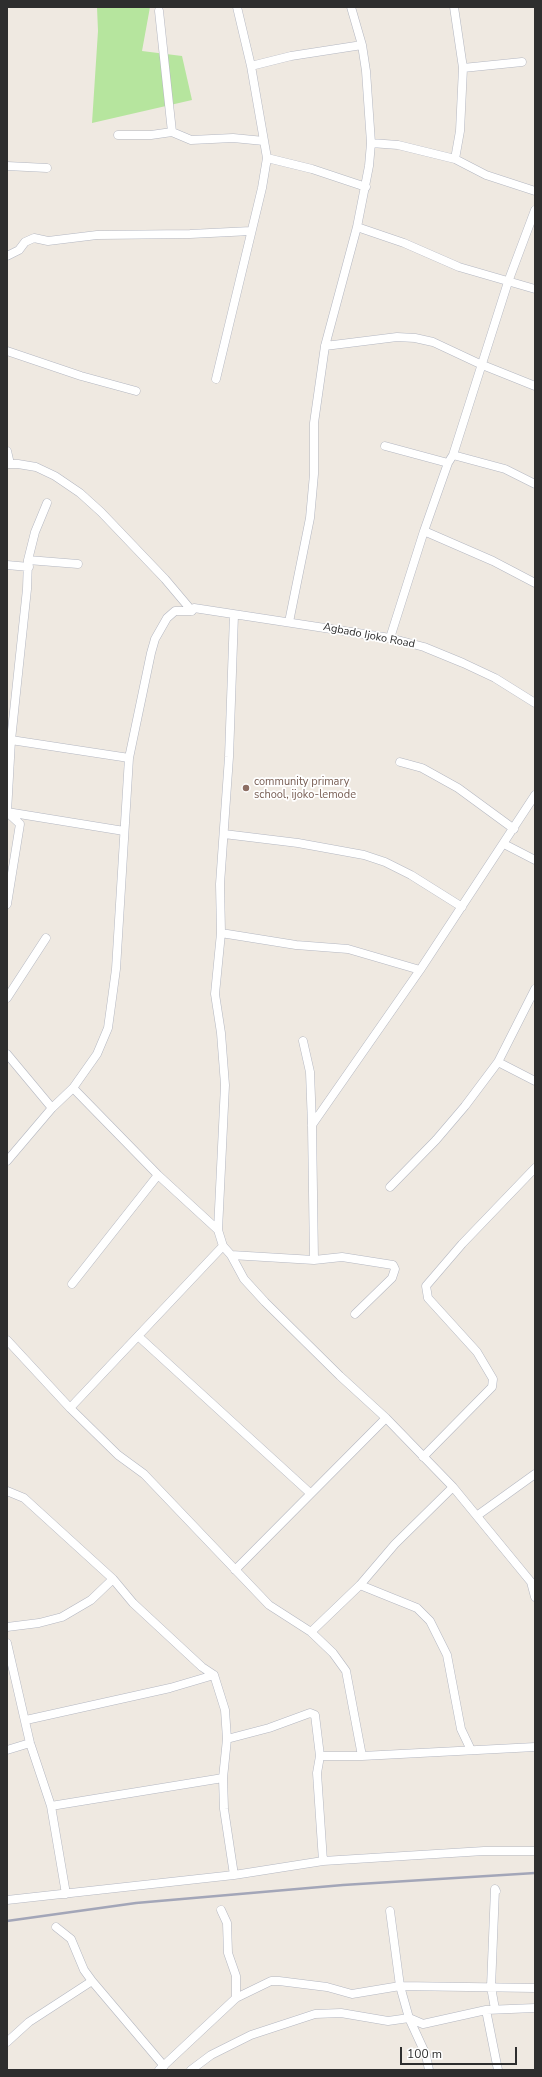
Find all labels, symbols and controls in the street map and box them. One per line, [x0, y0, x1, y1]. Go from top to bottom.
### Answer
street label: Agbado Ijoko Road [322, 621, 416, 651]
place label: community primary school, ijoko-lemode [254, 775, 356, 801]
marker: community primary school, ijoko-lemode [241, 783, 251, 793]
scale bar [402, 2039, 519, 2065]
text: 100 m [407, 2046, 442, 2062]

